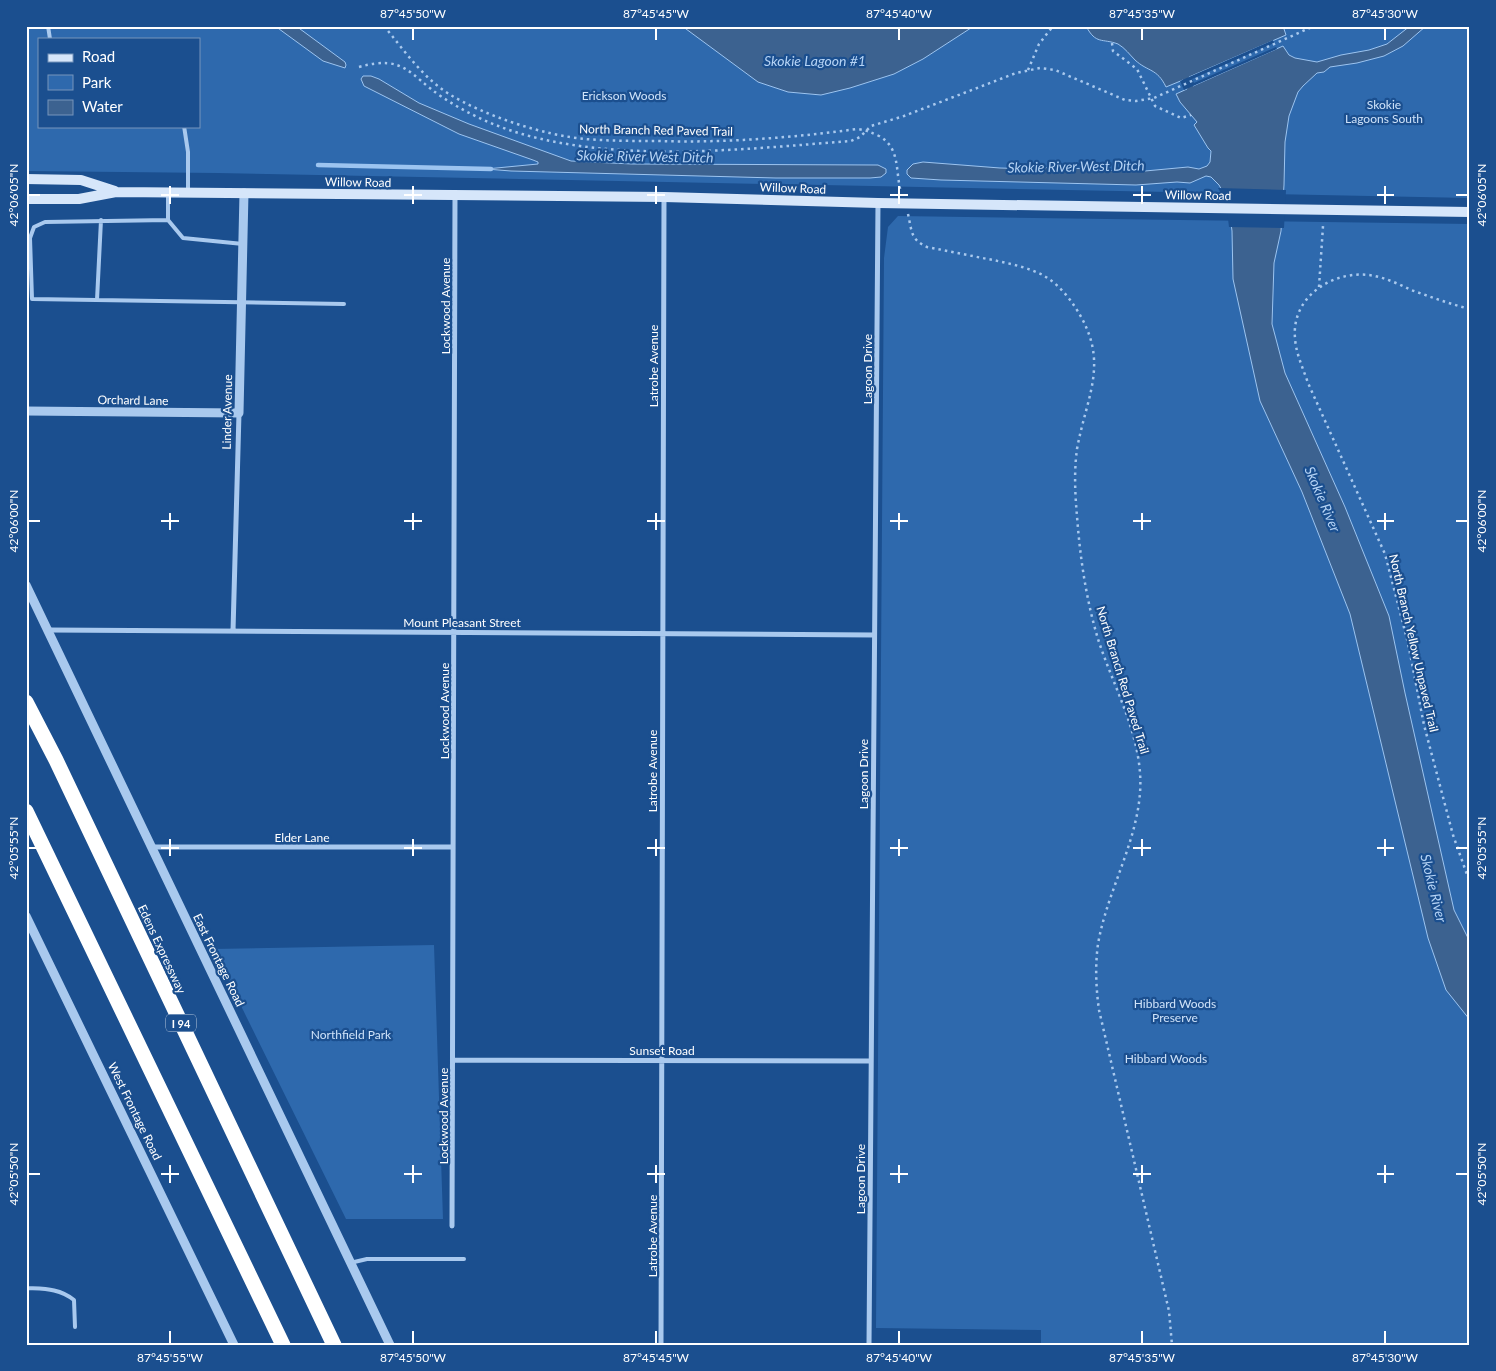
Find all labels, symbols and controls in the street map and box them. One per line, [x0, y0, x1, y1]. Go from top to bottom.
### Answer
text: 87°45'50"W [380, 6, 447, 21]
text: 87°45'45"W [623, 6, 690, 21]
text: 87°45'40"W [866, 6, 933, 21]
text: 87°45'35"W [1109, 6, 1176, 21]
text: 87°45'30"W [1352, 6, 1419, 21]
legend [38, 38, 200, 128]
text: Road [82, 47, 115, 65]
water label: Skokie Lagoon #1 [764, 52, 866, 69]
text: Park [82, 73, 112, 91]
park label: Erickson Woods [582, 88, 666, 103]
text: Water [82, 97, 123, 115]
park label: Skokie Lagoons South [1345, 97, 1423, 126]
street label: North Branch Red Paved Trail [579, 121, 733, 139]
water label: Skokie River West Ditch [576, 146, 714, 166]
water label: Skokie River West Ditch [1007, 156, 1145, 176]
text: 42°06'05"N [6, 164, 21, 226]
text: 42°06'05"N [1474, 164, 1489, 226]
street label: Willow Road [325, 174, 391, 190]
street label: Willow Road [760, 179, 826, 197]
street label: Willow Road [1165, 187, 1231, 203]
street label: Lockwood Avenue [438, 258, 453, 354]
street label: Latrobe Avenue [646, 325, 661, 407]
street label: Lagoon Drive [860, 334, 875, 404]
street label: Linder Avenue [219, 374, 235, 450]
street label: Orchard Lane [97, 392, 169, 408]
water label: Skokie River [1302, 464, 1345, 535]
text: 42°06'00"N [6, 490, 21, 552]
text: 42°06'00"N [1474, 490, 1489, 552]
street label: North Branch Yellow Unpaved Trail [1386, 552, 1442, 734]
street label: North Branch Red Paved Trail [1093, 604, 1153, 756]
street label: Mount Pleasant Street [403, 615, 521, 630]
street label: Lockwood Avenue [437, 663, 452, 759]
street label: Latrobe Avenue [645, 730, 660, 812]
street label: Lagoon Drive [856, 739, 871, 809]
text: 42°05'55"N [6, 817, 21, 879]
text: 42°05'55"N [1474, 817, 1489, 879]
street label: Elder Lane [274, 830, 330, 845]
water label: Skokie River [1417, 852, 1451, 924]
street label: Edens Expressway [135, 902, 190, 997]
street label: East Frontage Road [190, 911, 248, 1009]
park label: Hibbard Woods Preserve [1134, 996, 1216, 1025]
road number: I 94 [166, 1014, 196, 1032]
park label: Northfield Park [311, 1027, 392, 1042]
street label: Sunset Road [629, 1043, 695, 1058]
park label: Hibbard Woods [1125, 1051, 1207, 1066]
street label: West Frontage Road [105, 1060, 165, 1162]
street label: Lockwood Avenue [436, 1068, 451, 1164]
text: 42°05'50"N [6, 1143, 21, 1205]
text: 42°05'50"N [1474, 1143, 1489, 1205]
street label: Lagoon Drive [853, 1144, 868, 1214]
street label: Latrobe Avenue [645, 1195, 660, 1277]
text: 87°45'55"W [137, 1350, 204, 1365]
text: 87°45'50"W [380, 1350, 447, 1365]
text: 87°45'45"W [623, 1350, 690, 1365]
text: 87°45'40"W [866, 1350, 933, 1365]
text: 87°45'35"W [1109, 1350, 1176, 1365]
text: 87°45'30"W [1352, 1350, 1419, 1365]

